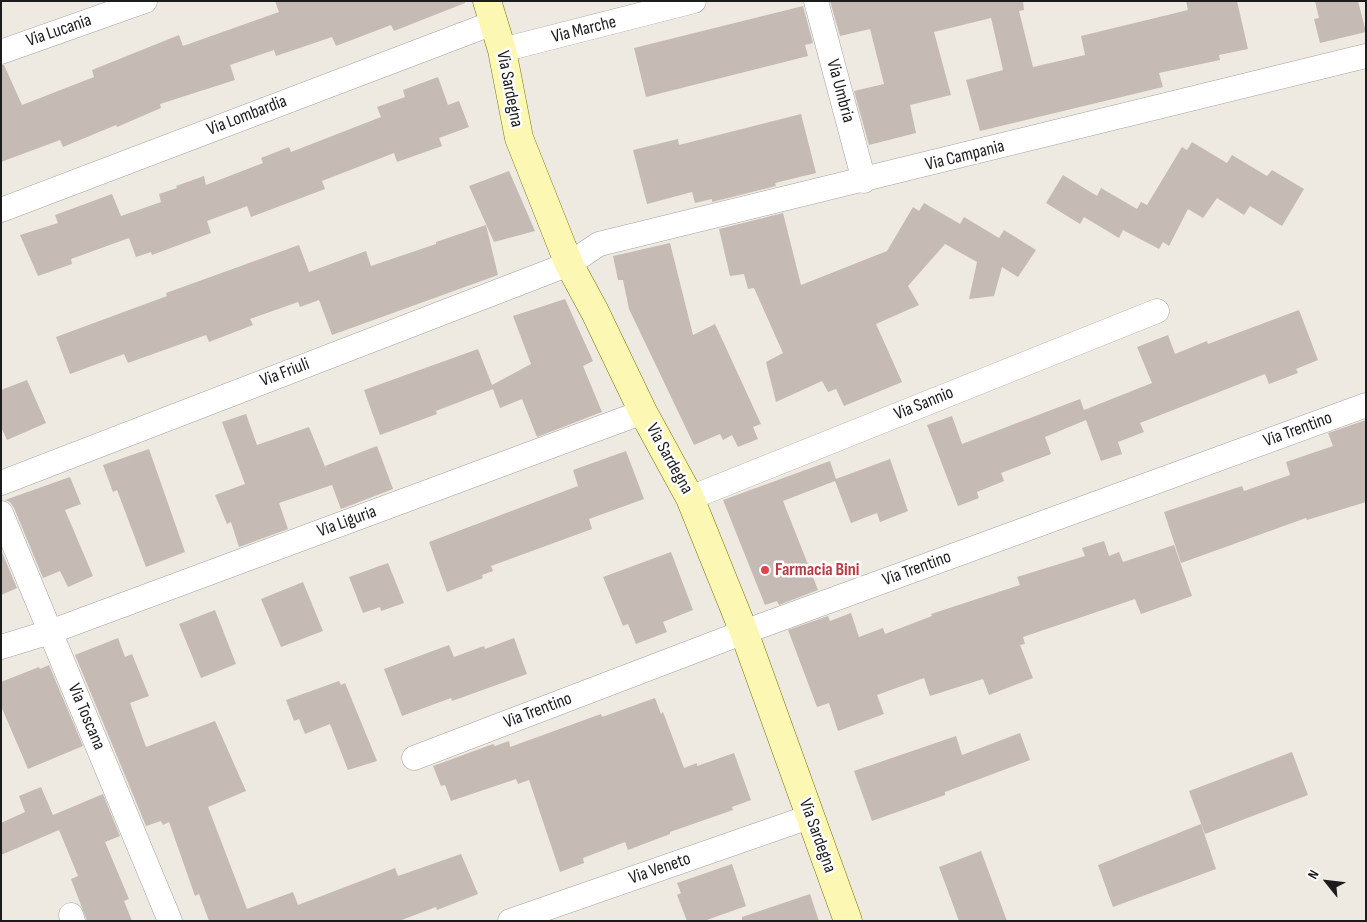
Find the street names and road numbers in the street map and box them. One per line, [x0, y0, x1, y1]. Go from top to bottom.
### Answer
street label: Via Lucania [24, 10, 94, 52]
street label: Via Marche [549, 12, 619, 48]
street label: Via Sardegna [491, 49, 527, 129]
street label: Via Umbria [821, 57, 859, 125]
street label: Via Lombardia [204, 91, 290, 141]
street label: Via Campania [923, 136, 1007, 176]
street label: Via Friuli [257, 354, 313, 392]
street label: Via Sannio [891, 382, 957, 426]
street label: Via Trentino [1261, 408, 1335, 452]
street label: Via Sardegna [641, 420, 697, 498]
street label: Via Liguria [314, 501, 380, 543]
street label: Via Trentino [880, 547, 954, 591]
street label: Via Toscana [62, 681, 110, 753]
street label: Via Trentino [501, 688, 575, 734]
street label: Via Sardegna [794, 796, 840, 876]
street label: Via Veneto [626, 848, 694, 890]

